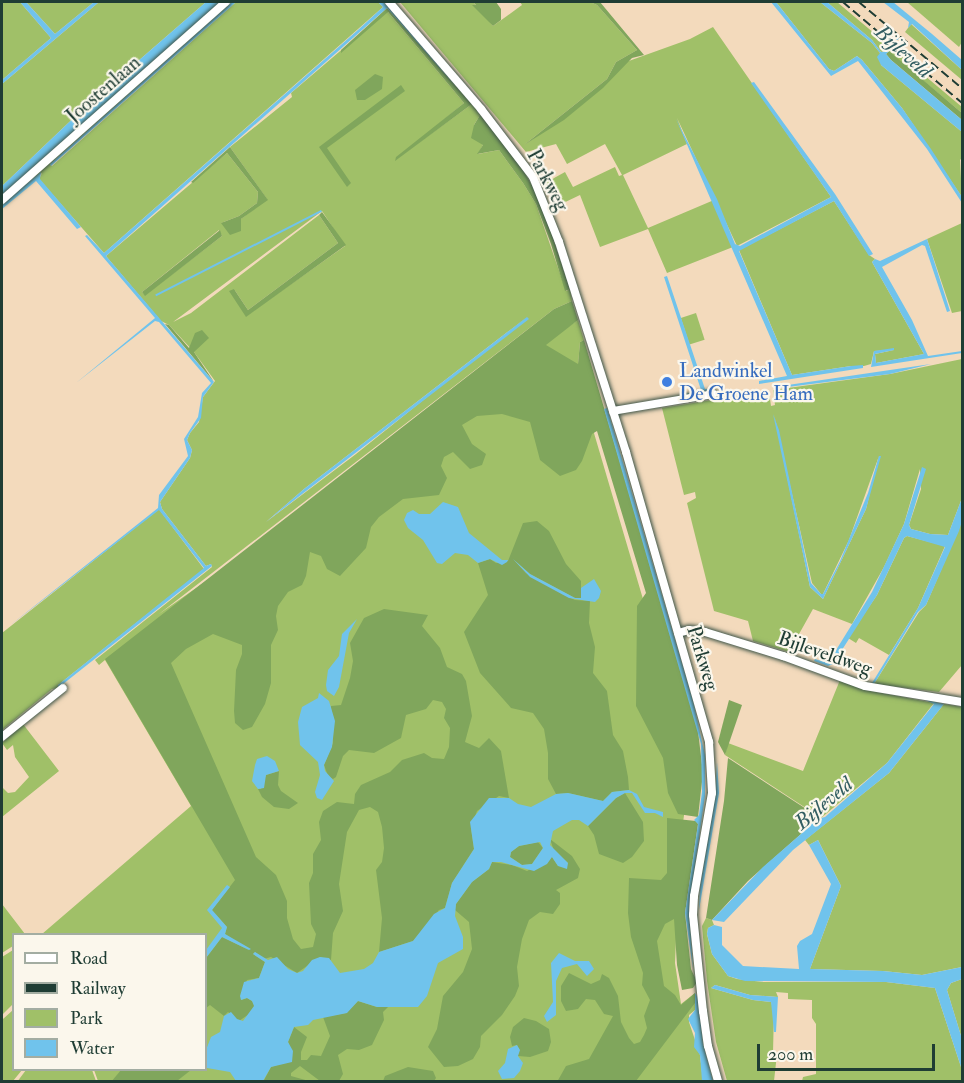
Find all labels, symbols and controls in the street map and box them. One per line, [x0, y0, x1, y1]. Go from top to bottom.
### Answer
water label: Bijleveld [869, 20, 937, 84]
street label: Joostenlaan [61, 50, 145, 128]
street label: Parkweg [522, 145, 574, 215]
place label: Landwinkel De Groene Ham [679, 358, 813, 405]
marker: Landwinkel De Groene Ham [660, 375, 674, 389]
street label: Parkweg [682, 623, 724, 693]
street label: Bijleveldweg [775, 626, 875, 680]
water label: Bijleveld [790, 772, 858, 836]
legend [12, 933, 207, 1071]
text: Road [70, 947, 108, 970]
text: Railway [70, 977, 126, 1000]
text: Park [70, 1007, 103, 1030]
scale bar [760, 1032, 938, 1070]
text: Water [70, 1037, 114, 1060]
text: 200 m [768, 1043, 813, 1066]

